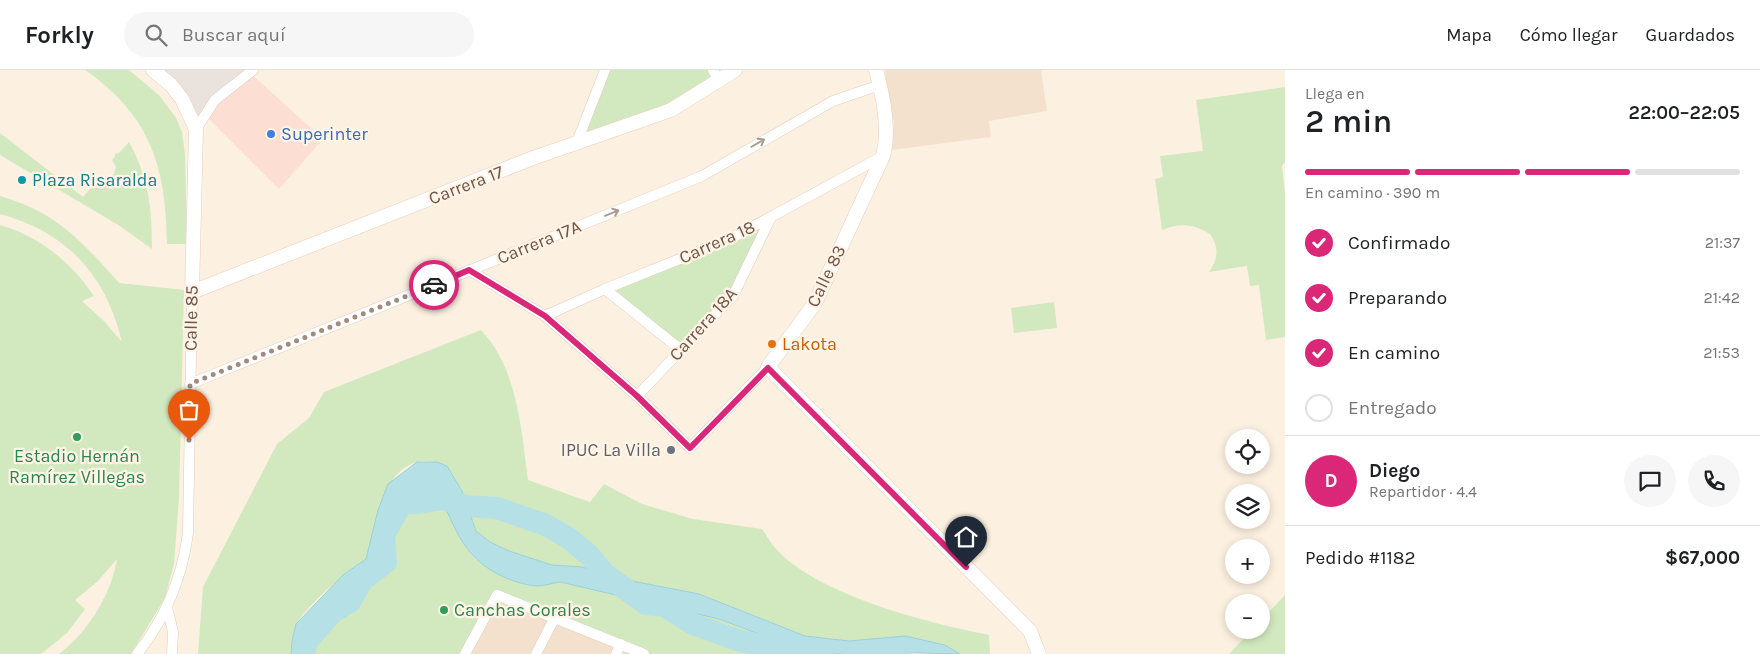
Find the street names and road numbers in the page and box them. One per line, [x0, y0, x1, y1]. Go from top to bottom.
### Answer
street label: Carrera 17 [426, 161, 507, 209]
street label: Carrera 17A [494, 215, 584, 269]
street label: Carrera 18 [676, 215, 758, 269]
street label: Calle 83 [802, 241, 850, 311]
street label: Carrera 18A [664, 283, 742, 365]
street label: Calle 85 [179, 285, 203, 351]

